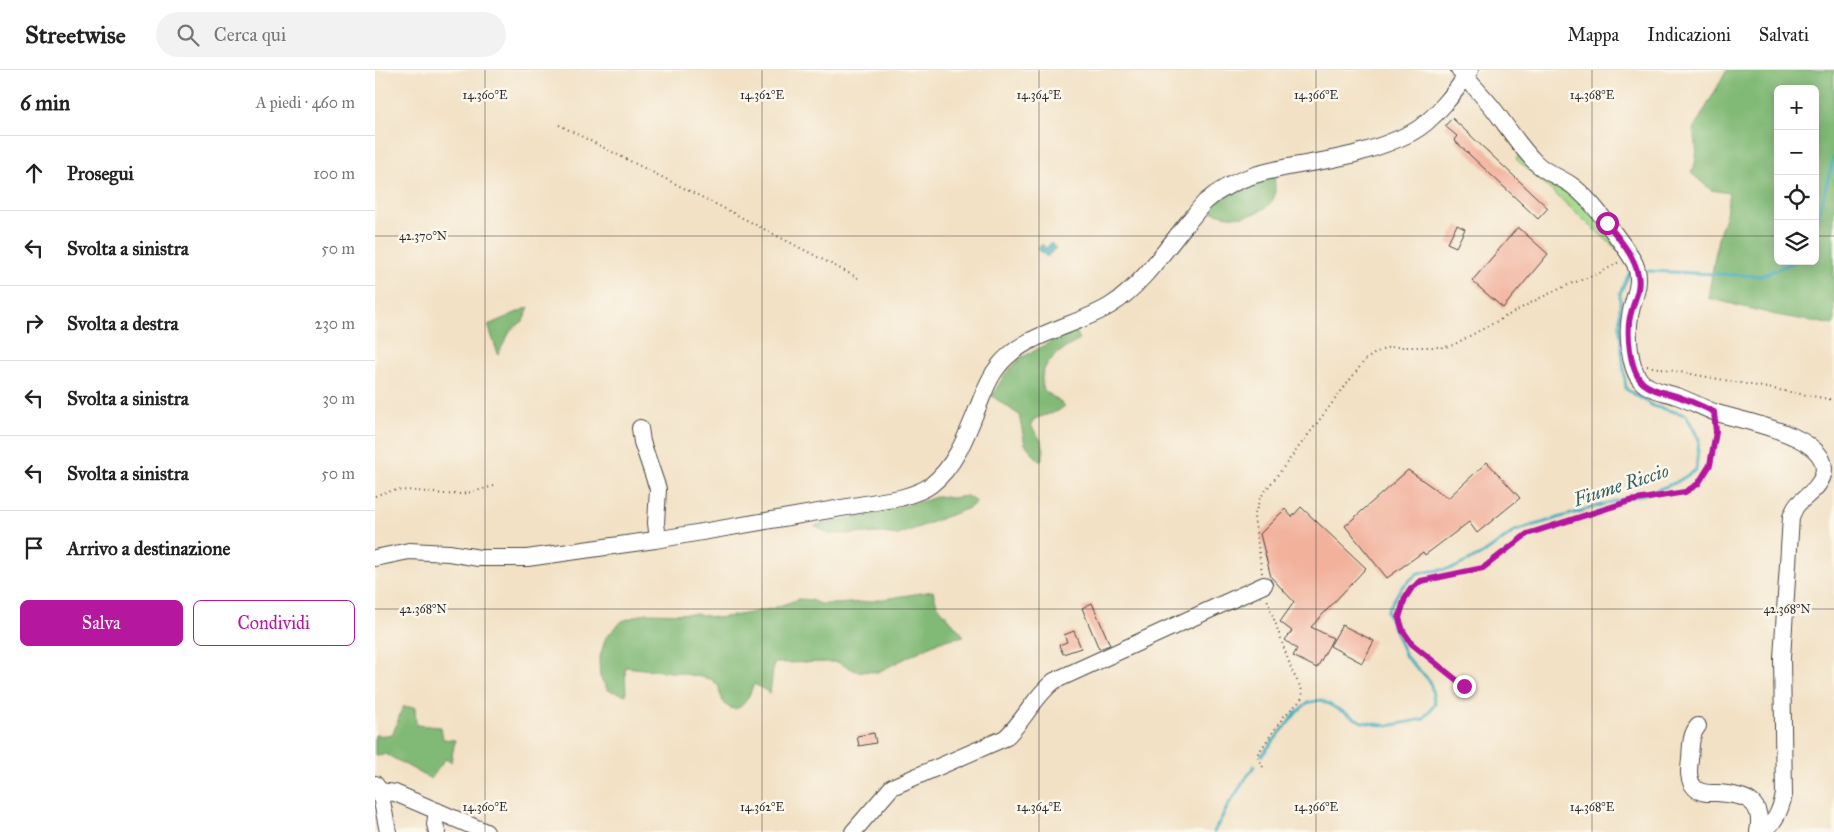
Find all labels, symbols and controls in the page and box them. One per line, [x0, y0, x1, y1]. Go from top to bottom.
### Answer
search box [156, 12, 506, 57]
text: Streetwise [25, 20, 126, 50]
icon: search [174, 21, 202, 49]
text: Cerca qui [214, 23, 286, 46]
text: Mappa [1567, 24, 1619, 46]
text: Indicazioni [1647, 24, 1731, 46]
text: Salvati [1759, 24, 1809, 46]
map controls [1774, 85, 1819, 265]
button: + [1774, 85, 1819, 130]
text: 14.360°E [462, 88, 508, 102]
text: 14.362°E [740, 88, 784, 102]
text: 14.364°E [1017, 88, 1062, 102]
text: 14.366°E [1294, 88, 1339, 102]
text: 14.368°E [1570, 88, 1615, 102]
text: 6 min [20, 90, 70, 116]
text: A piedi · 460 m [256, 93, 355, 112]
button: − [1774, 130, 1819, 175]
icon: ahead [20, 159, 48, 187]
text: Prosegui [67, 162, 134, 185]
text: 100 m [313, 164, 355, 183]
button: locate [1774, 175, 1819, 220]
route start [1596, 212, 1619, 235]
button: layers [1774, 220, 1819, 265]
text: 42.370°N [399, 229, 447, 243]
icon: left [20, 234, 48, 262]
text: Svolta a sinistra [67, 237, 189, 260]
text: 50 m [321, 239, 355, 258]
icon: right [20, 309, 48, 337]
text: Svolta a destra [67, 312, 179, 335]
text: 230 m [315, 314, 355, 333]
icon: left [20, 384, 48, 412]
text: Svolta a sinistra [67, 387, 189, 410]
text: 30 m [322, 389, 355, 408]
icon: left [20, 459, 48, 487]
water label: Fiume Riccio [1569, 459, 1672, 512]
text: Svolta a sinistra [67, 462, 189, 485]
text: 50 m [321, 464, 355, 483]
icon: arrive [20, 534, 48, 562]
text: Arrivo a destinazione [67, 537, 230, 560]
button: Salva [20, 600, 183, 646]
button: Condividi [193, 600, 355, 646]
text: 42.368°N [399, 602, 447, 616]
text: 42.368°N [1763, 602, 1811, 616]
route end [1453, 675, 1476, 698]
text: 14.360°E [462, 800, 508, 814]
text: 14.362°E [740, 800, 784, 814]
text: 14.364°E [1017, 800, 1062, 814]
text: 14.366°E [1294, 800, 1339, 814]
text: 14.368°E [1570, 800, 1615, 814]

